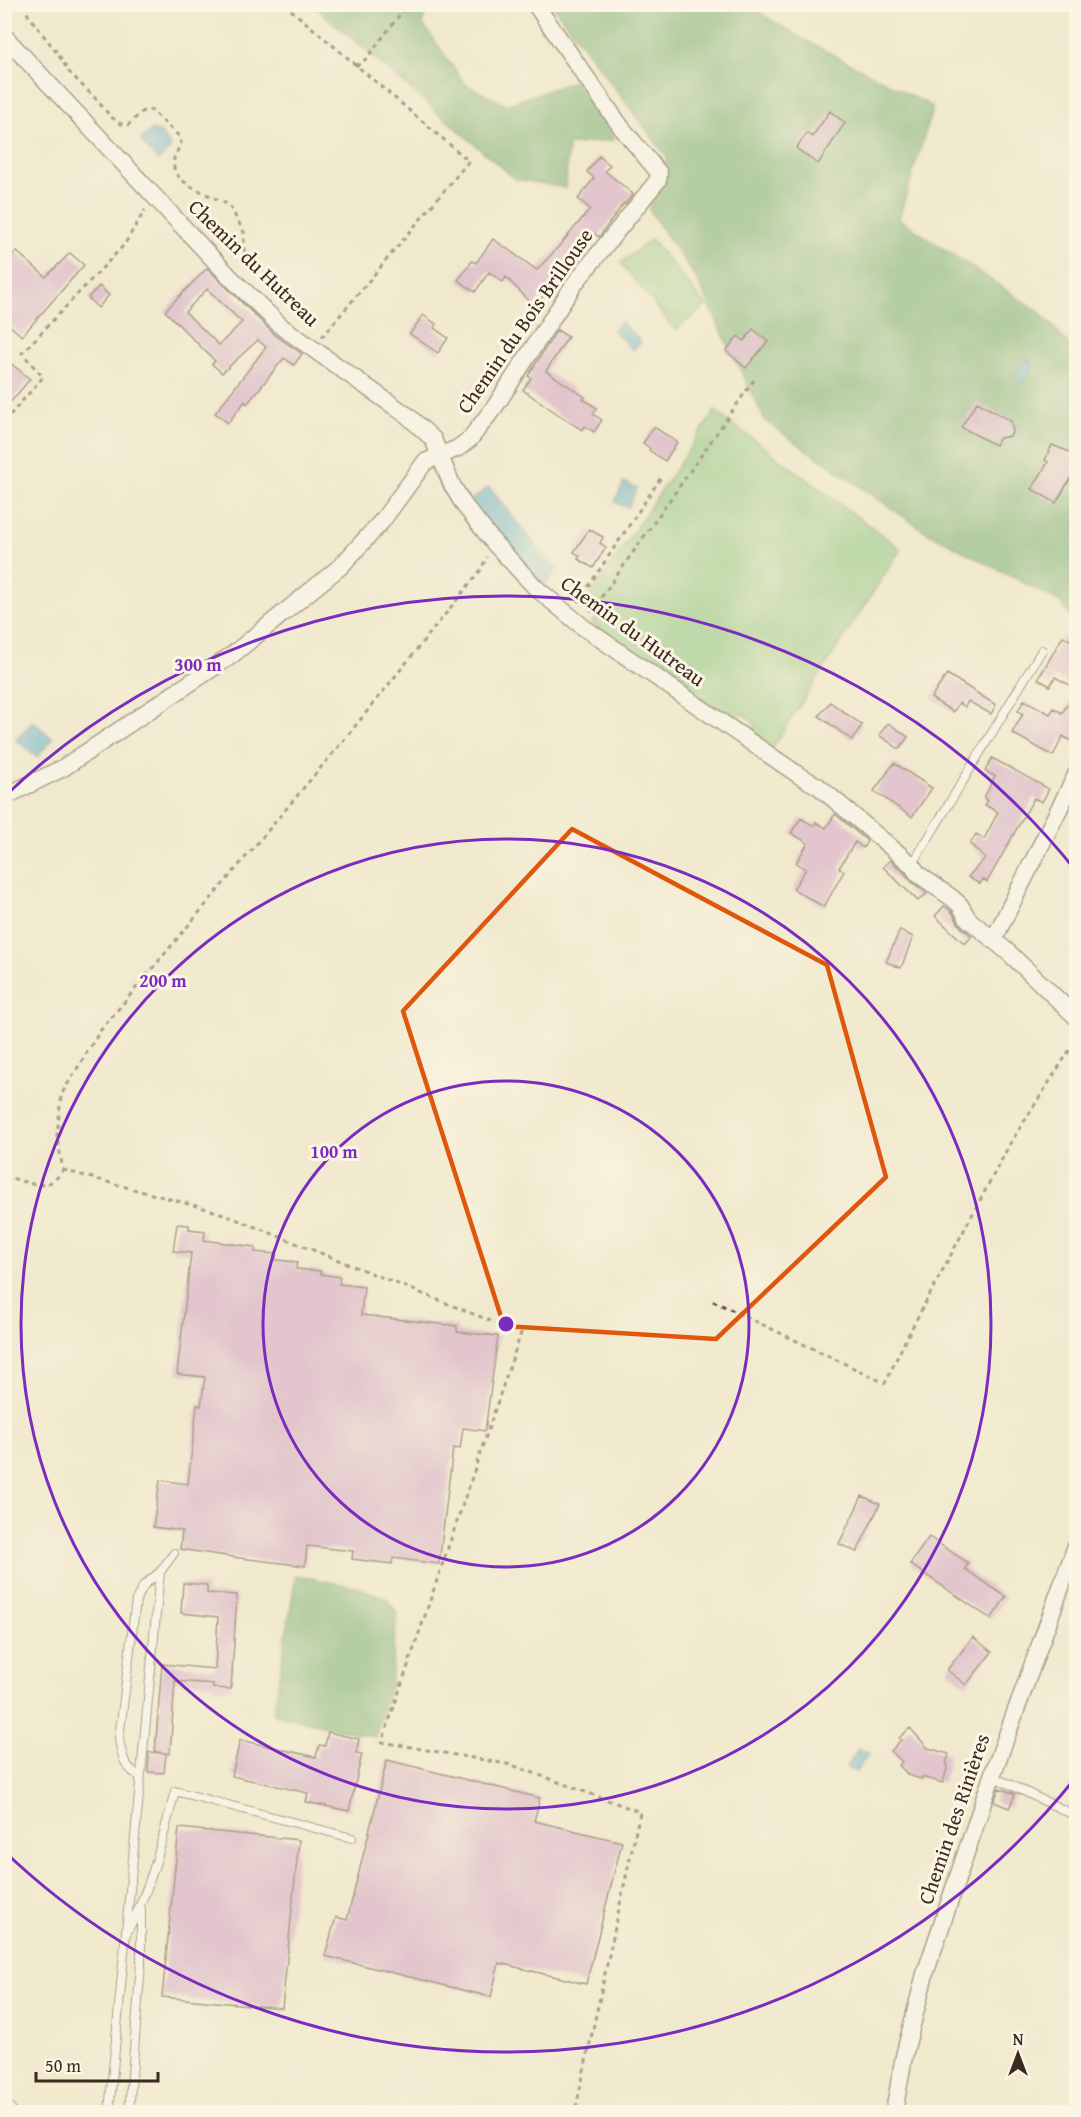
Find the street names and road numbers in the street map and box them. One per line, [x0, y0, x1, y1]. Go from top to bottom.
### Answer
street label: Chemin du Hutreau [182, 192, 327, 334]
street label: Chemin du Bois Brillouse [449, 222, 600, 420]
street label: Chemin du Hutreau [555, 568, 712, 694]
street label: Chemin des Rinières [910, 1729, 997, 1908]

